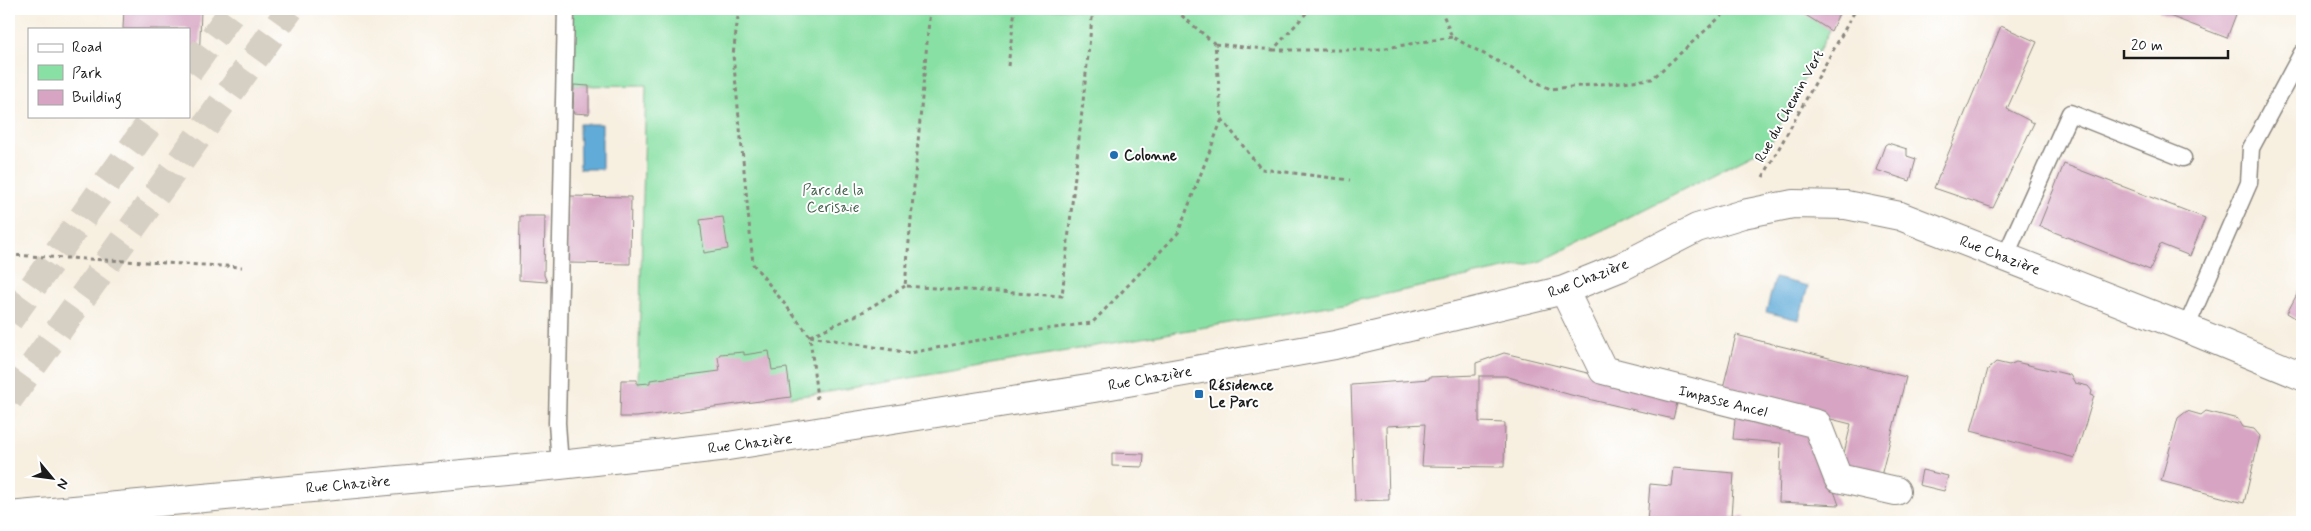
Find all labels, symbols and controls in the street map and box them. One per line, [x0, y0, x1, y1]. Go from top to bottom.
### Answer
legend [28, 28, 190, 118]
scale bar [2124, 28, 2227, 60]
text: 20 m [2131, 36, 2163, 56]
text: Road [72, 38, 102, 58]
street label: Rue du Chemin Vert [1751, 46, 1829, 166]
text: Park [72, 64, 102, 84]
text: Building [72, 88, 122, 109]
place label: Colonne [1124, 146, 1177, 166]
marker: Colonne [1108, 149, 1120, 161]
park label: Parc de la Cerisaie [802, 181, 864, 218]
street label: Rue Chazière [1956, 231, 2043, 280]
street label: Rue Chazière [1545, 254, 1632, 303]
street label: Rue Chazière [1107, 362, 1194, 396]
place label: Résidence Le Parc [1209, 376, 1274, 413]
street label: Impasse Ancel [1676, 381, 1769, 423]
marker: Résidence Le Parc [1193, 388, 1205, 400]
street label: Rue Chazière [707, 429, 793, 459]
north arrow [28, 454, 78, 504]
street label: Rue Chazière [305, 471, 391, 499]
text: N [52, 475, 73, 492]

